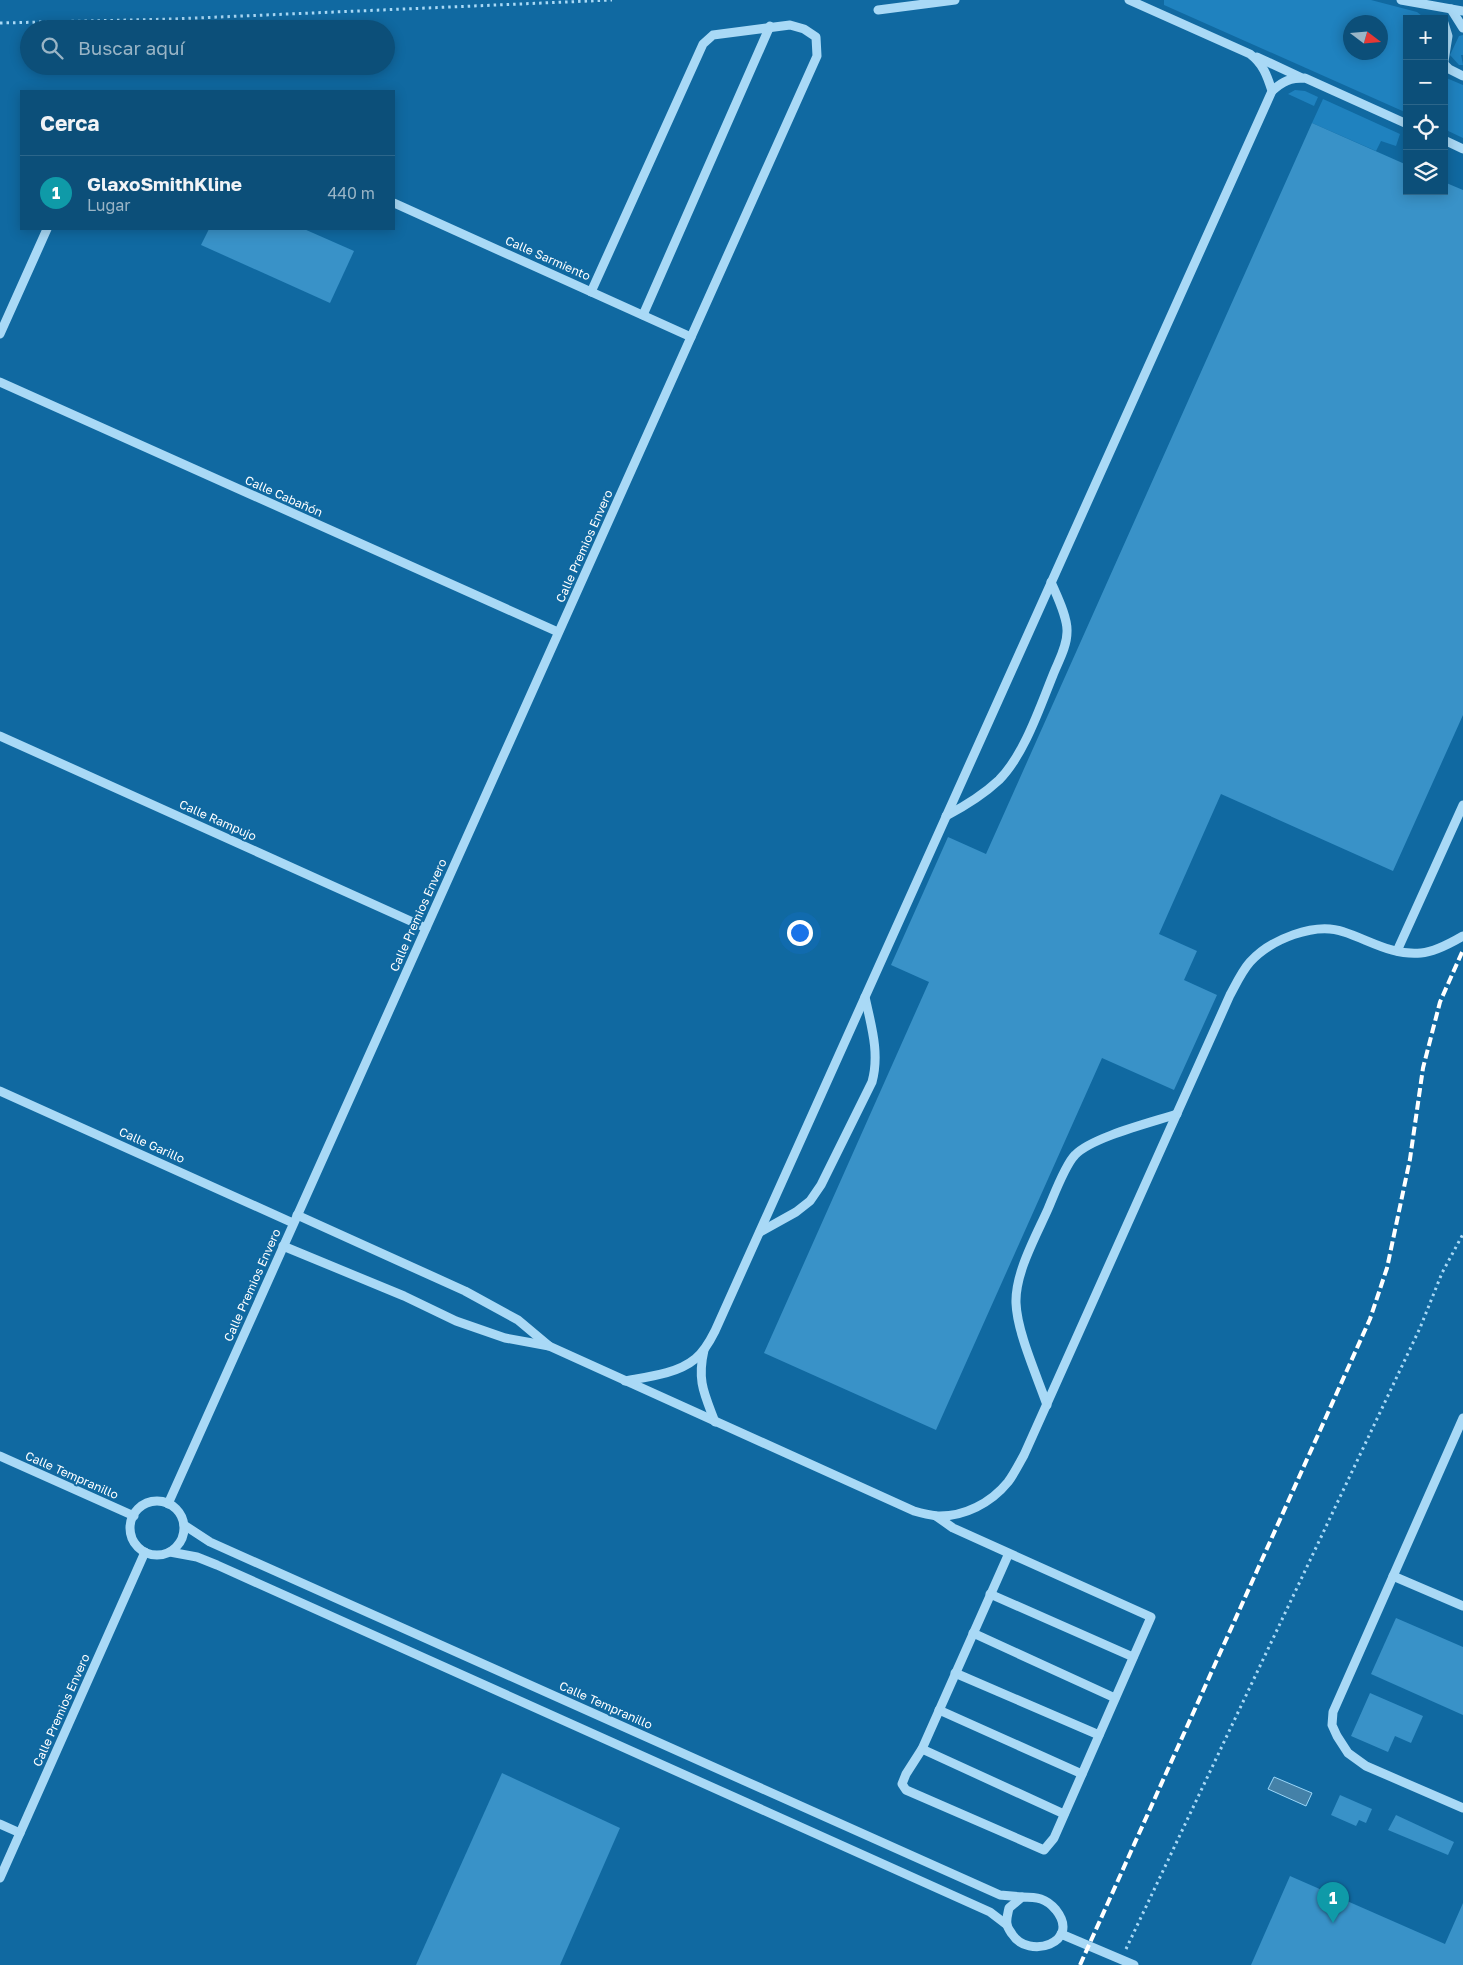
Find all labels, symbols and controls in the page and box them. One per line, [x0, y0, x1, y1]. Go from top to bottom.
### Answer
north arrow [1343, 15, 1388, 60]
map controls [1403, 15, 1448, 195]
button: + [1403, 15, 1448, 60]
search box [20, 20, 395, 75]
icon: search [38, 34, 66, 62]
text: Buscar aquí [78, 36, 185, 59]
button: − [1403, 60, 1448, 105]
button: locate [1403, 105, 1448, 150]
text: Cerca [40, 110, 99, 136]
button: layers [1403, 150, 1448, 195]
text: GlaxoSmithKline [87, 172, 242, 195]
text: 1 [52, 183, 60, 203]
text: 440 m [327, 183, 375, 203]
text: Lugar [87, 195, 131, 215]
street label: Calle Sarmiento [503, 233, 593, 283]
street label: Calle Cabañón [243, 472, 325, 520]
street label: Calle Premios Envero [552, 487, 616, 605]
street label: Calle Rampujo [177, 796, 259, 844]
street label: Calle Premios Envero [386, 856, 450, 974]
your location [787, 920, 813, 946]
street label: Calle Garillo [117, 1124, 187, 1166]
street label: Calle Premios Envero [220, 1226, 284, 1344]
street label: Calle Tempranillo [23, 1448, 121, 1502]
street label: Calle Premios Envero [29, 1651, 93, 1769]
street label: Calle Tempranillo [557, 1678, 655, 1732]
pin: 1 [1317, 1882, 1349, 1923]

